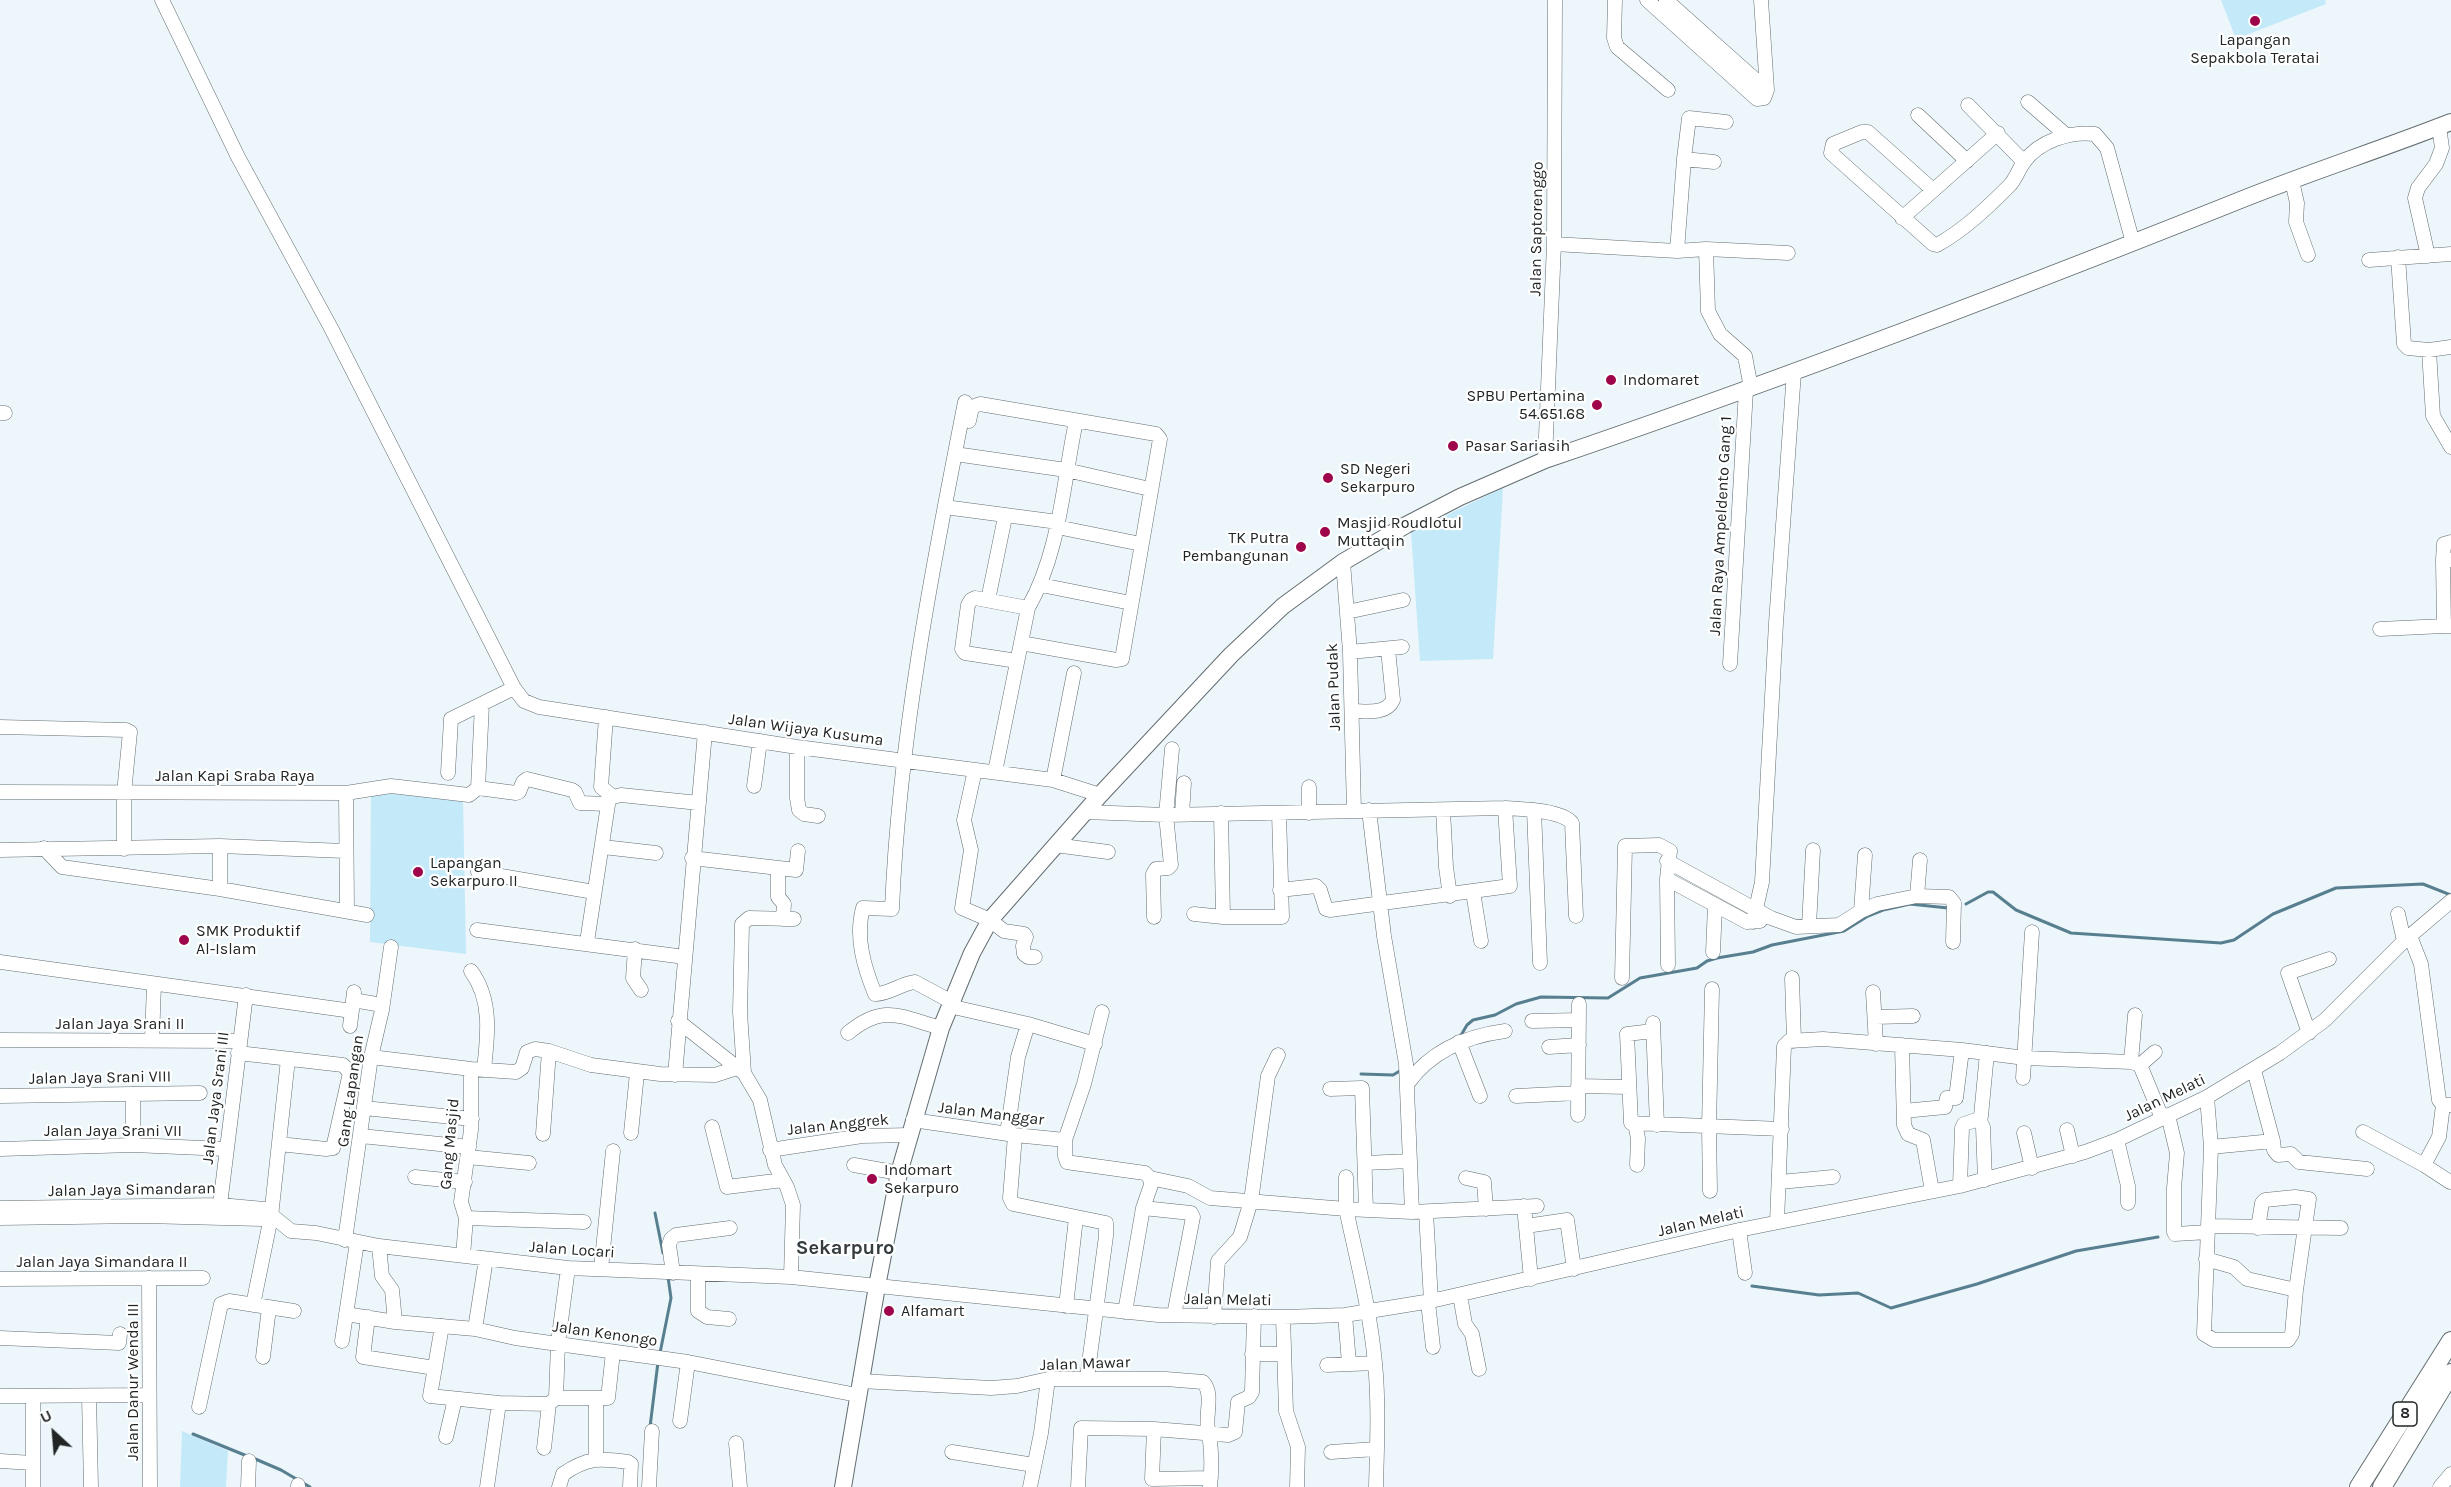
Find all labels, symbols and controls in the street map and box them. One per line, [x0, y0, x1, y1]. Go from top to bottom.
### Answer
marker: Lapangan Sepakbola Teratai [2248, 14, 2262, 28]
place label: Lapangan Sepakbola Teratai [2190, 30, 2320, 68]
street label: Jalan Saptorenggo [1526, 161, 1548, 297]
place label: Indomaret [1623, 370, 1699, 390]
marker: Indomaret [1604, 373, 1618, 387]
place label: SPBU Pertamina 54.651.68 [1466, 386, 1585, 424]
marker: SPBU Pertamina 54.651.68 [1590, 398, 1604, 412]
street label: Jalan Raya Ampeldento Gang 1 [1706, 416, 1736, 636]
place label: Pasar Sariasih [1465, 436, 1570, 456]
marker: Pasar Sariasih [1446, 439, 1460, 453]
place label: SD Negeri Sekarpuro [1340, 459, 1415, 497]
marker: SD Negeri Sekarpuro [1321, 471, 1335, 485]
place label: Masjid Roudlotul Muttaqin [1337, 513, 1462, 551]
marker: Masjid Roudlotul Muttaqin [1318, 525, 1332, 539]
place label: TK Putra Pembangunan [1182, 528, 1289, 566]
marker: TK Putra Pembangunan [1294, 540, 1308, 554]
street label: Jalan Pudak [1323, 643, 1345, 731]
street label: Jalan Wijaya Kusuma [727, 710, 885, 750]
street label: Jalan Kapi Sraba Raya [155, 766, 315, 786]
place label: Lapangan Sekarpuro II [430, 853, 518, 891]
marker: Lapangan Sekarpuro II [411, 865, 425, 879]
place label: SMK Produktif Al-Islam [196, 921, 301, 959]
marker: SMK Produktif Al-Islam [177, 933, 191, 947]
street label: Jalan Jaya Srani II [56, 1014, 184, 1034]
street label: Jalan Jaya Srani III [198, 1031, 234, 1165]
street label: Gang Lapangan [334, 1034, 368, 1148]
street label: Jalan Jaya Srani VIII [29, 1067, 171, 1089]
street label: Jalan Melati [2121, 1070, 2209, 1126]
street label: Gang Masjid [436, 1098, 464, 1190]
street label: Jalan Manggar [937, 1098, 1045, 1130]
street label: Jalan Anggrek [786, 1110, 890, 1140]
street label: Jalan Jaya Srani VII [44, 1121, 182, 1141]
place label: Indomart Sekarpuro [884, 1160, 959, 1198]
marker: Indomart Sekarpuro [865, 1172, 879, 1186]
street label: Jalan Jaya Simandaran [48, 1179, 216, 1201]
street label: Jalan Melati [1656, 1203, 1746, 1241]
district label: Sekarpuro [796, 1236, 894, 1260]
street label: Jalan Locari [529, 1237, 615, 1263]
street label: Jalan Jaya Simandara II [17, 1252, 187, 1272]
street label: Jalan Melati [1184, 1290, 1272, 1310]
place label: Alfamart [901, 1301, 965, 1321]
street label: Jalan Danur Wenda III [123, 1303, 143, 1461]
marker: Alfamart [882, 1304, 896, 1318]
street label: Jalan Kenongo [551, 1317, 659, 1351]
street label: Jalan Mawar [1039, 1353, 1131, 1375]
road number: 8 [2393, 1402, 2417, 1426]
north arrow [24, 1403, 84, 1463]
text: U [37, 1405, 55, 1427]

